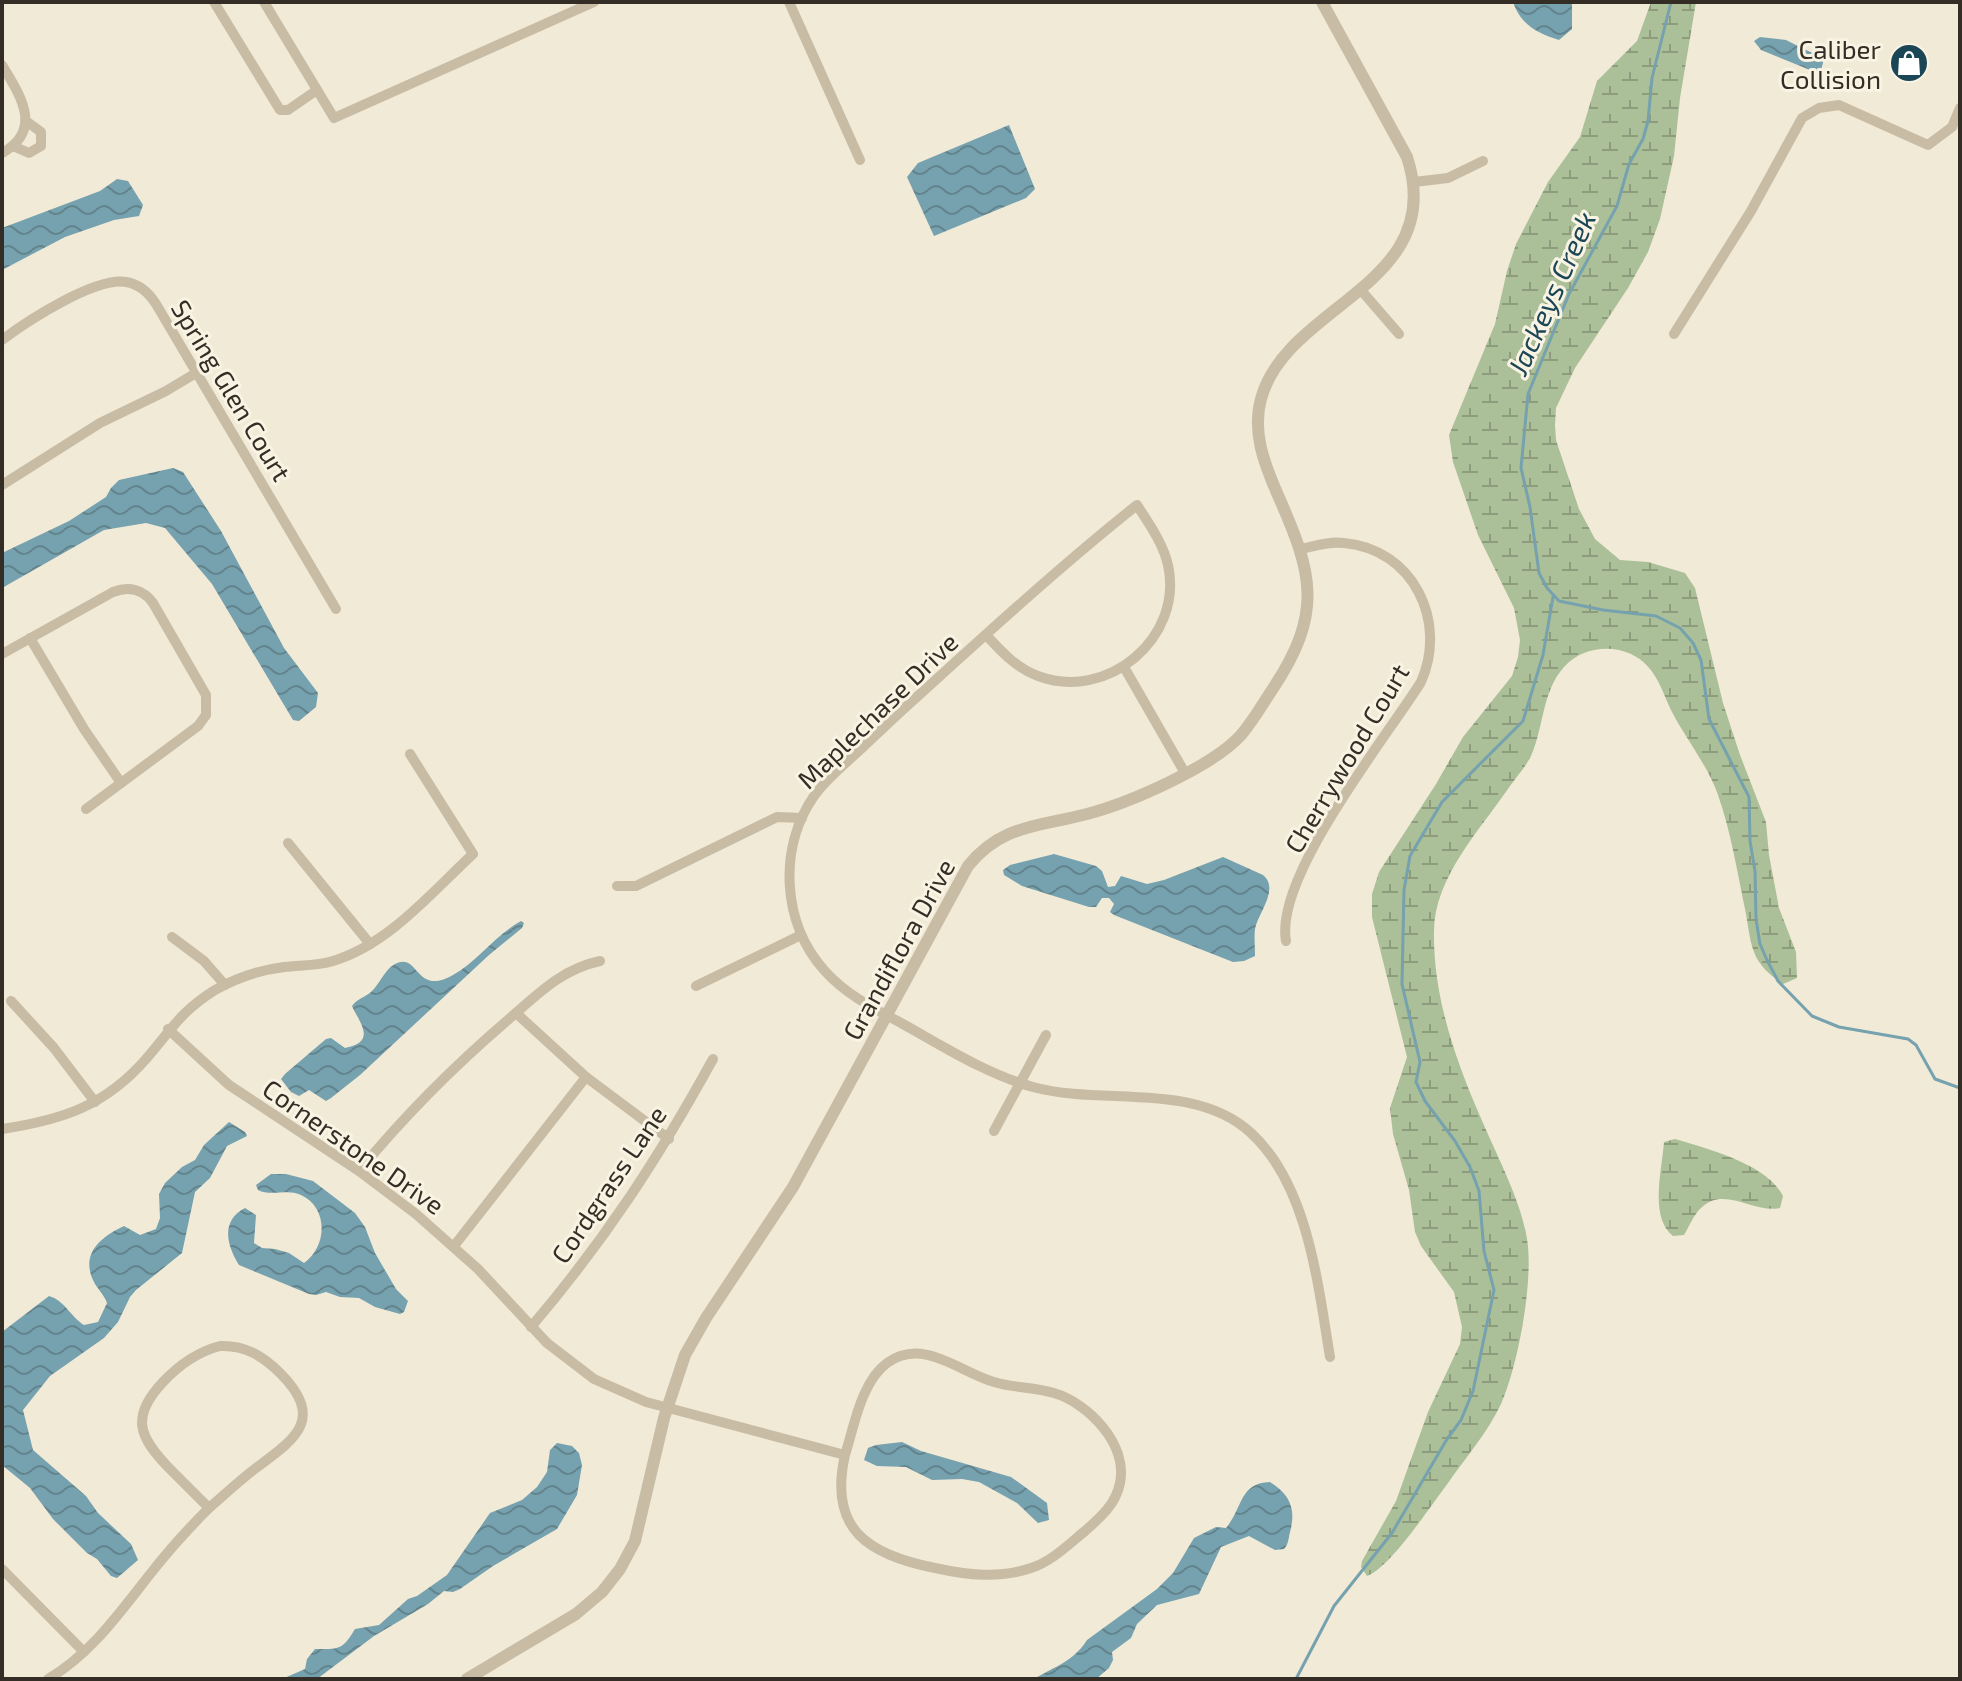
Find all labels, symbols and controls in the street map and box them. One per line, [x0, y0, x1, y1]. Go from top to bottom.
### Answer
place label: Caliber Collision [1780, 33, 1881, 94]
shop icon: Caliber Collision [1888, 42, 1930, 84]
water label: Jackeys Creek [1499, 206, 1602, 381]
street label: Spring Glen Court [166, 294, 298, 486]
street label: Maplechase Drive [790, 626, 964, 794]
street label: Cherrywood Court [1277, 658, 1415, 858]
street label: Grandiflora Drive [836, 853, 960, 1045]
street label: Cornerstone Drive [257, 1072, 451, 1220]
street label: Cordgrass Lane [544, 1100, 672, 1268]

